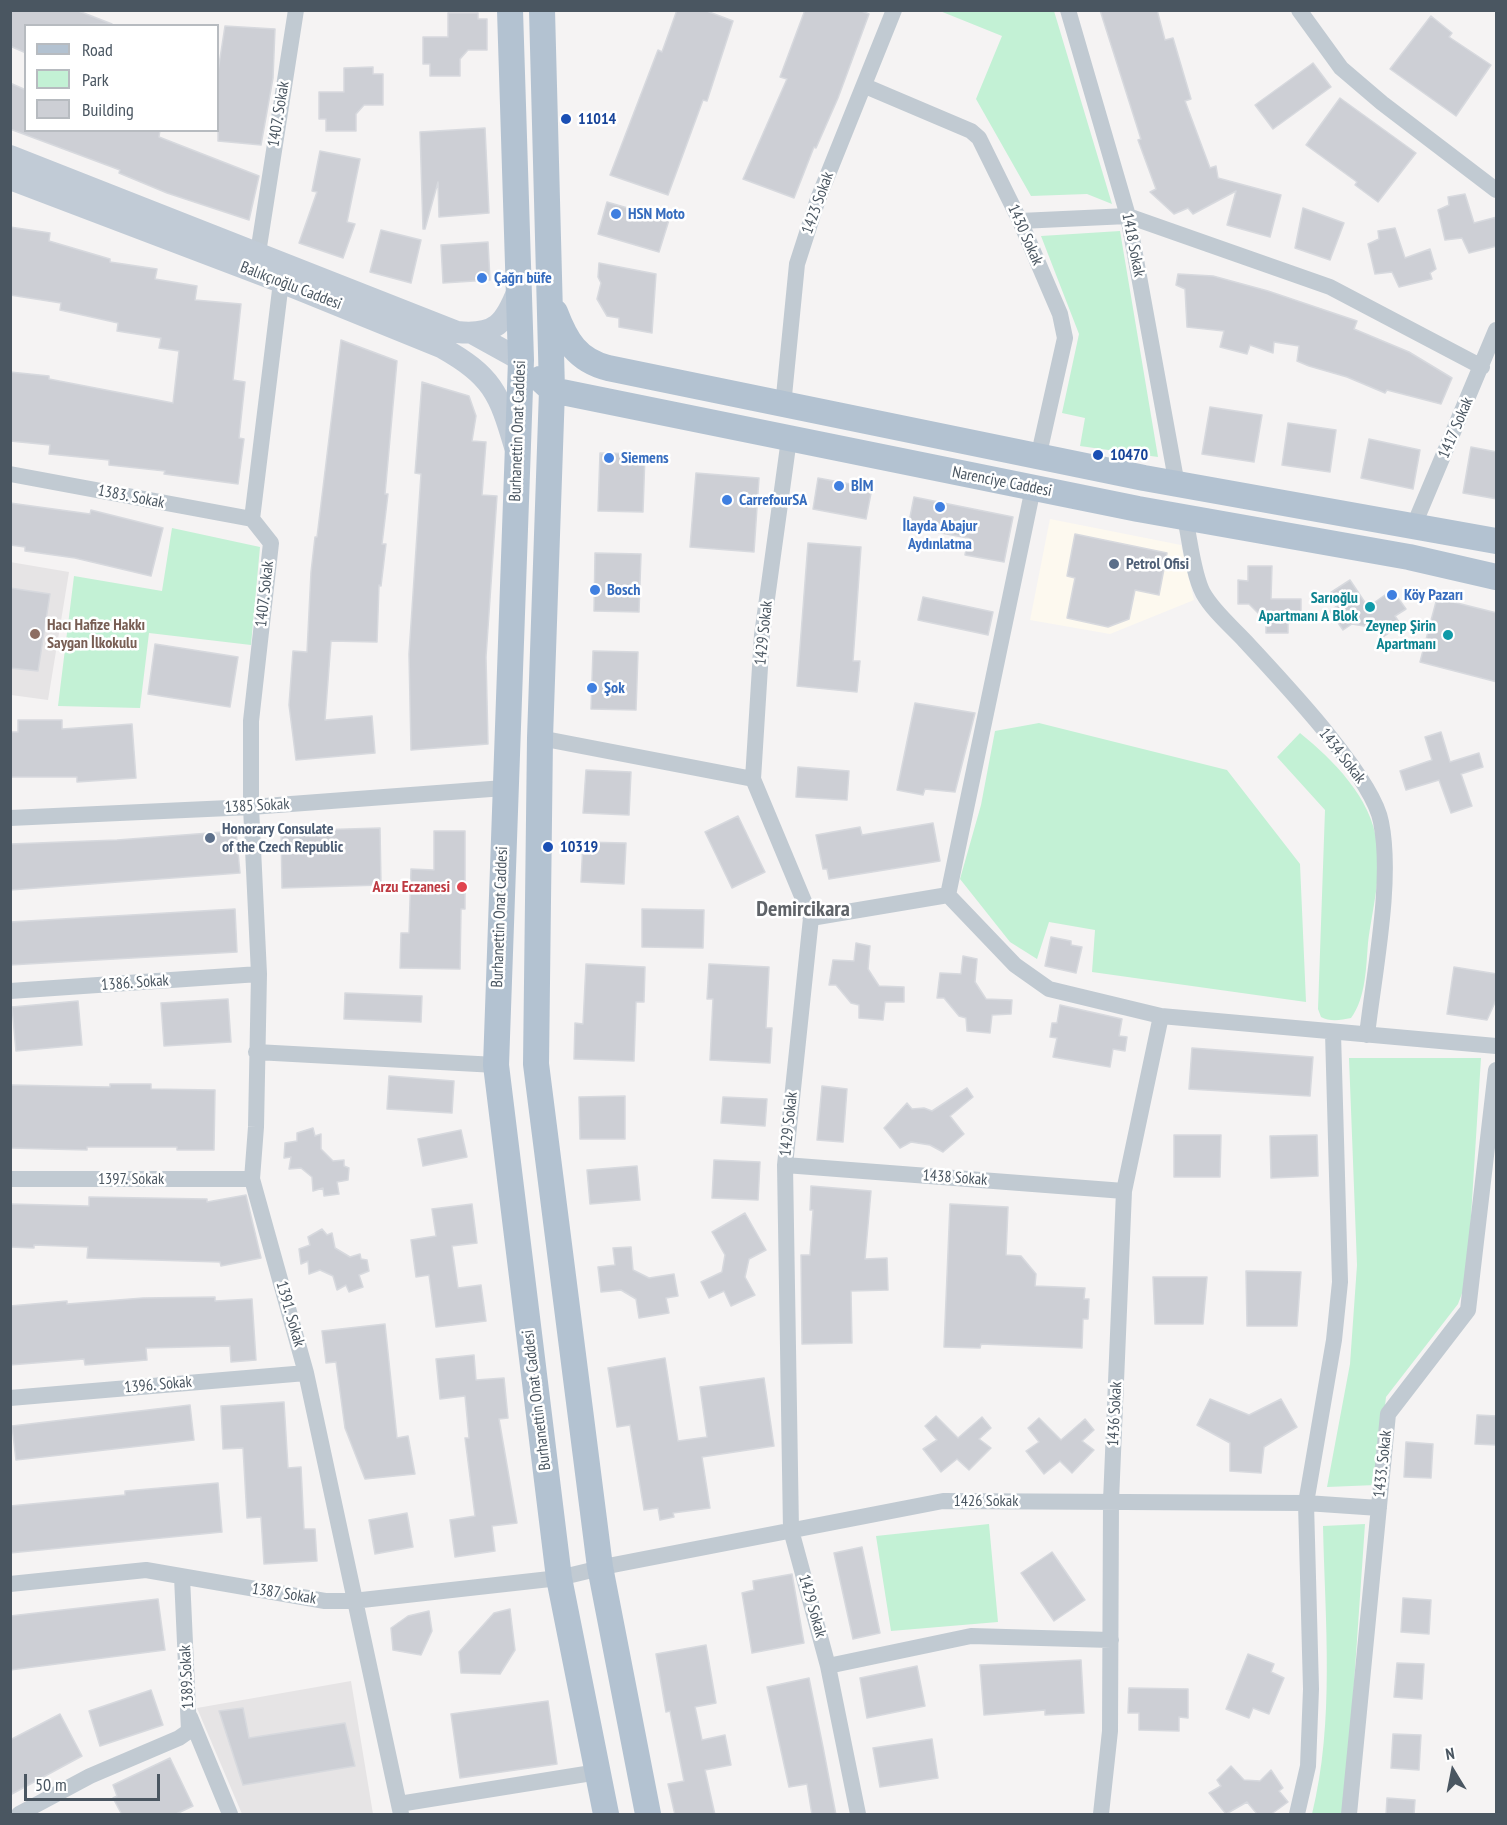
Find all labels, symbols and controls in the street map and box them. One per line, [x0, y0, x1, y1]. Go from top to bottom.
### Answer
legend [24, 24, 219, 132]
text: Road [82, 38, 113, 61]
text: Park [82, 68, 109, 91]
street label: 1407. Sokak [264, 80, 294, 148]
text: Building [82, 98, 134, 121]
place label: 11014 [578, 109, 616, 129]
marker: 11014 [559, 112, 573, 126]
street label: 1423 Sokak [798, 169, 838, 237]
street label: 1430 Sokak [1003, 202, 1047, 268]
place label: HSN Moto [628, 204, 685, 224]
marker: HSN Moto [609, 207, 623, 221]
street label: 1418 Sokak [1117, 211, 1149, 279]
street label: Balıkçıoğlu Caddesi [238, 258, 344, 314]
place label: Çağrı büfe [494, 268, 552, 288]
marker: Çağrı büfe [475, 271, 489, 285]
street label: Burhanettin Onat Caddesi [506, 360, 530, 502]
street label: 1417 Sokak [1435, 394, 1477, 462]
place label: 10470 [1110, 445, 1148, 465]
place label: Siemens [621, 448, 669, 468]
marker: 10470 [1091, 448, 1105, 462]
marker: Siemens [602, 451, 616, 465]
street label: Narenciye Caddesi [951, 463, 1053, 501]
place label: BİM [851, 476, 873, 496]
marker: BİM [832, 479, 846, 493]
street label: 1383. Sokak [96, 481, 166, 513]
place label: CarrefourSA [739, 490, 807, 510]
marker: CarrefourSA [720, 493, 734, 507]
marker: İlayda Abajur Aydınlatma [933, 500, 947, 514]
place label: İlayda Abajur Aydınlatma [903, 516, 977, 554]
place label: Petrol Ofisi [1126, 554, 1189, 574]
marker: Petrol Ofisi [1107, 557, 1121, 571]
street label: 1407. Sokak [252, 560, 278, 628]
place label: Bosch [607, 580, 640, 600]
marker: Bosch [588, 583, 602, 597]
place label: Köy Pazarı [1404, 585, 1463, 605]
place label: Sarıoğlu Apartmanı A Blok [1258, 588, 1358, 626]
marker: Köy Pazarı [1385, 588, 1399, 602]
street label: 1429 Sokak [751, 600, 777, 666]
marker: Sarıoğlu Apartmanı A Blok [1363, 600, 1377, 614]
place label: Hacı Hafize Hakkı Saygan İlkokulu [47, 615, 145, 653]
place label: Zeynep Şirin Apartmanı [1366, 616, 1436, 654]
marker: Hacı Hafize Hakkı Saygan İlkokulu [28, 627, 42, 641]
marker: Zeynep Şirin Apartmanı [1441, 628, 1455, 642]
place label: Şok [604, 678, 625, 698]
marker: Şok [585, 681, 599, 695]
street label: 1434 Sokak [1314, 725, 1370, 787]
street label: 1385 Sokak [224, 795, 290, 817]
place label: Honorary Consulate of the Czech Republic [222, 819, 343, 857]
marker: Honorary Consulate of the Czech Republic [203, 831, 217, 845]
place label: 10319 [560, 837, 598, 857]
marker: 10319 [541, 840, 555, 854]
street label: Burhanettin Onat Caddesi [488, 846, 512, 988]
place label: Arzu Eczanesi [372, 877, 450, 897]
marker: Arzu Eczanesi [455, 880, 469, 894]
district label: Demircikara [756, 897, 850, 923]
street label: 1386. Sokak [101, 971, 169, 995]
street label: 1429 Sokak [776, 1091, 802, 1157]
street label: 1438 Sokak [922, 1166, 988, 1190]
street label: 1397. Sokak [98, 1169, 164, 1189]
street label: 1391. Sokak [271, 1279, 309, 1349]
street label: Burhanettin Onat Caddesi [519, 1329, 555, 1471]
street label: 1396. Sokak [123, 1372, 193, 1398]
street label: 1436 Sokak [1104, 1381, 1126, 1447]
street label: 1433. Sokak [1370, 1429, 1396, 1499]
street label: 1426 Sokak [954, 1491, 1018, 1511]
street label: 1429 Sokak [794, 1572, 830, 1640]
street label: 1387 Sokak [251, 1579, 317, 1609]
street label: 1389.Sokak [176, 1644, 198, 1710]
north arrow [1423, 1741, 1483, 1801]
text: N [1444, 1743, 1456, 1764]
scale bar [27, 1762, 164, 1800]
text: 50 m [35, 1773, 67, 1796]

